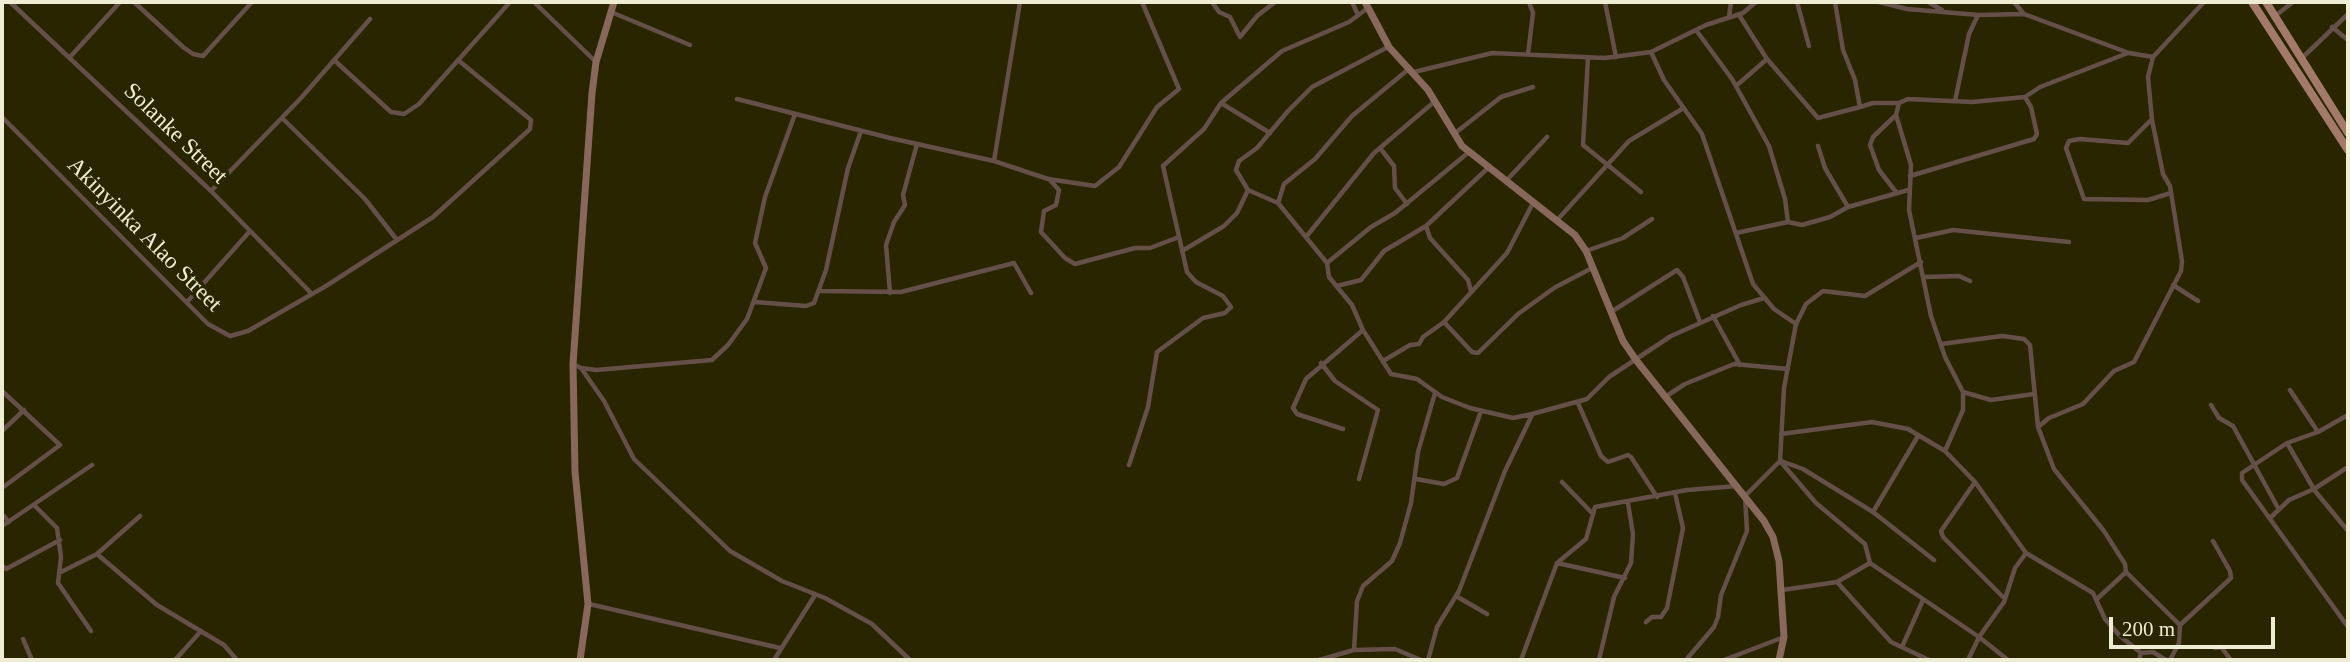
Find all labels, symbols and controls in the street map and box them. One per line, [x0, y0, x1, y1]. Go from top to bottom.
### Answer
street label: Solanke Street [117, 78, 233, 190]
street label: Akinyinka Alao Street [61, 152, 227, 318]
scale bar [2112, 602, 2278, 646]
text: 200 m [2122, 617, 2175, 641]

